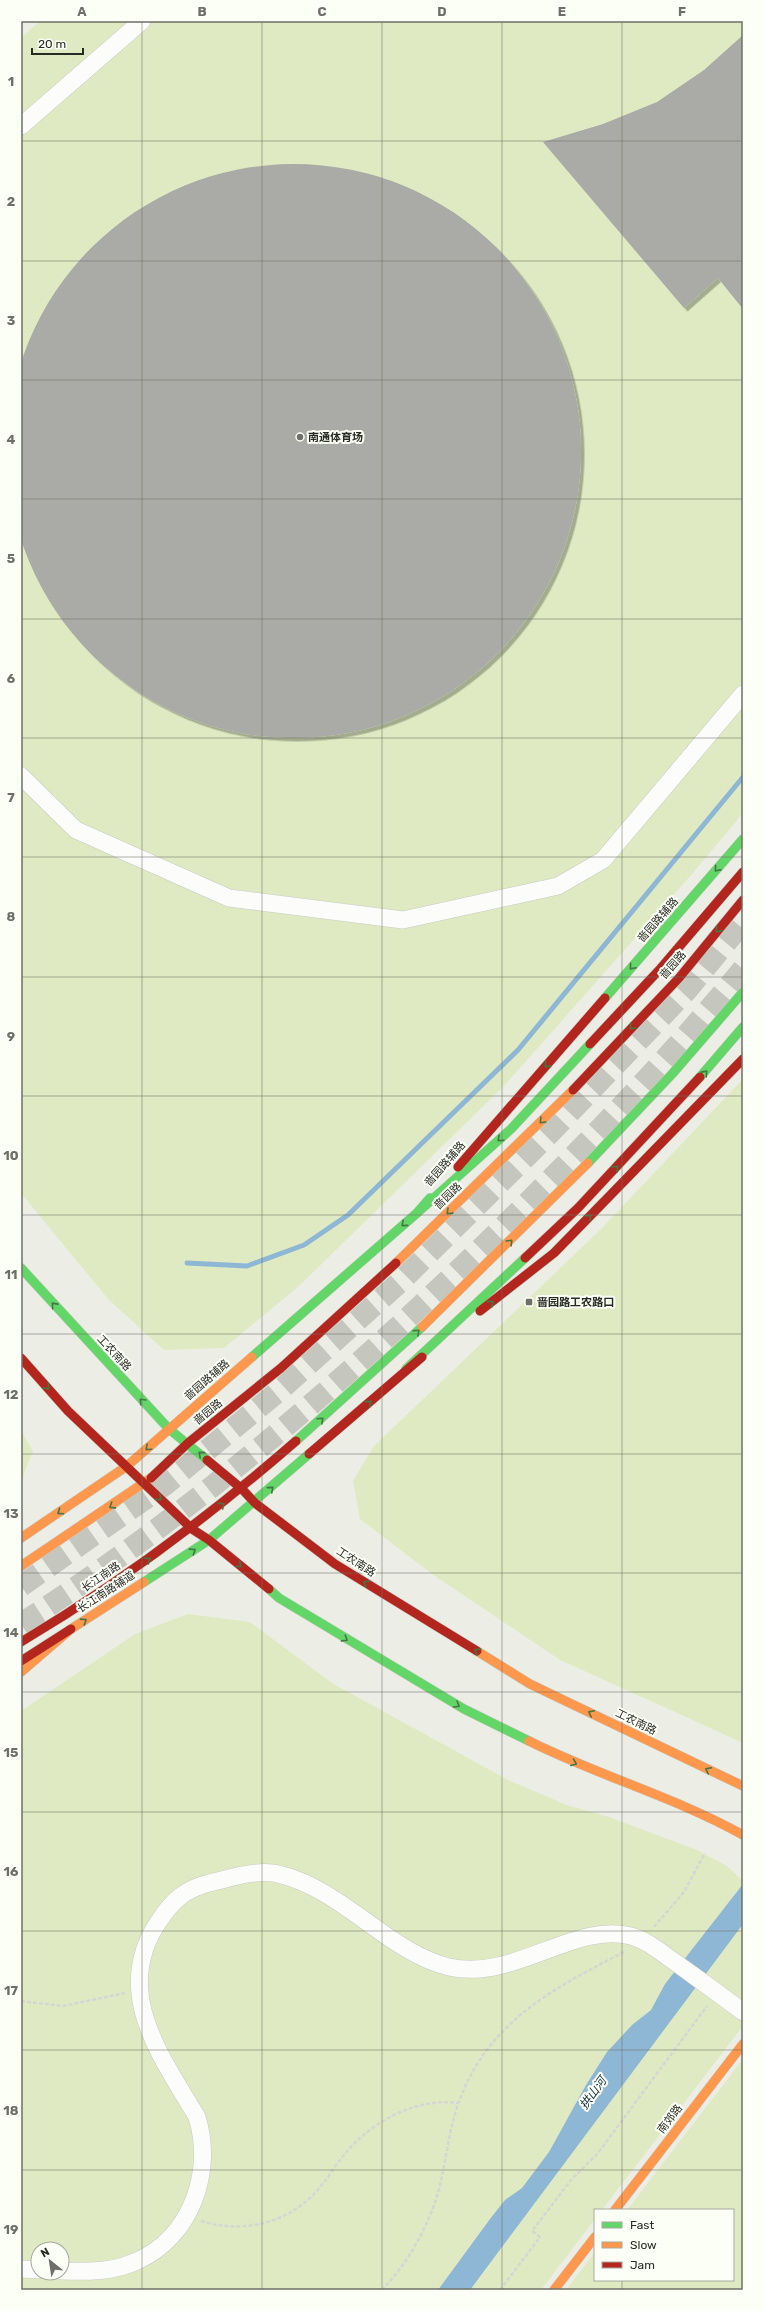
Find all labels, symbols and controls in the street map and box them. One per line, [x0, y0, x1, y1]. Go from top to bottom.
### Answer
text: A [77, 4, 87, 19]
text: B [197, 4, 207, 19]
text: C [317, 4, 327, 19]
text: D [437, 4, 447, 19]
text: E [558, 4, 566, 19]
text: F [678, 4, 686, 19]
scale bar [32, 30, 83, 56]
text: 20 m [38, 37, 66, 51]
text: 1 [8, 74, 14, 89]
text: 2 [7, 194, 15, 209]
text: 3 [7, 313, 16, 328]
place label: 南通体育场 [308, 431, 363, 444]
text: 4 [7, 432, 16, 447]
marker: 南通体育场 [295, 432, 305, 442]
text: 5 [7, 551, 15, 566]
text: 6 [7, 671, 16, 686]
text: 7 [7, 790, 15, 805]
one-way arrow [715, 864, 722, 872]
street label: 啬园路辅路 [635, 895, 681, 945]
text: 8 [7, 909, 16, 924]
one-way arrow [716, 925, 723, 933]
street label: 啬园路 [657, 948, 689, 982]
one-way arrow [630, 962, 637, 970]
one-way arrow [629, 1022, 637, 1030]
text: 9 [7, 1029, 15, 1044]
one-way arrow [544, 1060, 552, 1068]
one-way arrow [700, 1070, 707, 1077]
one-way arrow [539, 1116, 547, 1124]
one-way arrow [497, 1134, 504, 1141]
street label: 啬园路辅路 [422, 1139, 468, 1189]
text: 10 [3, 1148, 19, 1163]
one-way arrow [611, 1165, 619, 1173]
street label: 啬园路 [432, 1180, 464, 1212]
one-way arrow [446, 1207, 454, 1215]
one-way arrow [584, 1214, 592, 1222]
one-way arrow [401, 1220, 409, 1227]
one-way arrow [505, 1239, 513, 1247]
text: 11 [5, 1267, 17, 1282]
place label: 啬园路工农路口 [537, 1296, 614, 1309]
marker: 啬园路工农路口 [524, 1297, 534, 1307]
one-way arrow [486, 1300, 493, 1307]
one-way arrow [51, 1302, 59, 1310]
one-way arrow [412, 1329, 420, 1337]
street label: 工农南路 [94, 1332, 134, 1374]
street label: 啬园路辅路 [182, 1357, 232, 1403]
one-way arrow [42, 1382, 50, 1390]
text: 12 [4, 1387, 18, 1402]
street label: 啬园路 [191, 1397, 225, 1427]
one-way arrow [140, 1398, 147, 1406]
one-way arrow [364, 1400, 371, 1407]
one-way arrow [316, 1418, 324, 1425]
one-way arrow [145, 1443, 153, 1450]
one-way arrow [199, 1452, 206, 1459]
one-way arrow [266, 1486, 274, 1493]
one-way arrow [154, 1493, 162, 1501]
one-way arrow [109, 1501, 116, 1509]
one-way arrow [218, 1502, 225, 1509]
text: 13 [3, 1506, 19, 1521]
one-way arrow [57, 1507, 64, 1515]
street label: 工农南路 [334, 1545, 378, 1579]
one-way arrow [189, 1548, 196, 1555]
one-way arrow [144, 1557, 151, 1565]
street label: 长江南路 [79, 1559, 123, 1595]
one-way arrow [234, 1561, 242, 1568]
street label: 长江南路辅道 [75, 1569, 137, 1615]
one-way arrow [363, 1580, 370, 1588]
one-way arrow [79, 1619, 86, 1626]
text: 14 [3, 1625, 19, 1640]
one-way arrow [341, 1635, 348, 1642]
one-way arrow [474, 1648, 481, 1656]
one-way arrow [453, 1701, 461, 1708]
street label: 工农南路 [613, 1707, 659, 1737]
one-way arrow [587, 1710, 595, 1718]
text: 15 [4, 1745, 18, 1760]
one-way arrow [571, 1758, 578, 1766]
one-way arrow [705, 1767, 712, 1774]
text: 16 [4, 1864, 19, 1879]
text: 17 [4, 1983, 19, 1998]
water label: 拱山河 [577, 2073, 610, 2112]
street label: 南郊路 [655, 2102, 685, 2136]
text: 18 [3, 2103, 19, 2118]
legend [594, 2209, 734, 2281]
text: Fast [630, 2218, 654, 2232]
text: 19 [4, 2222, 18, 2237]
text: Slow [630, 2238, 657, 2252]
north arrow [30, 2241, 70, 2281]
text: N [39, 2245, 52, 2260]
text: Jam [630, 2258, 655, 2272]

